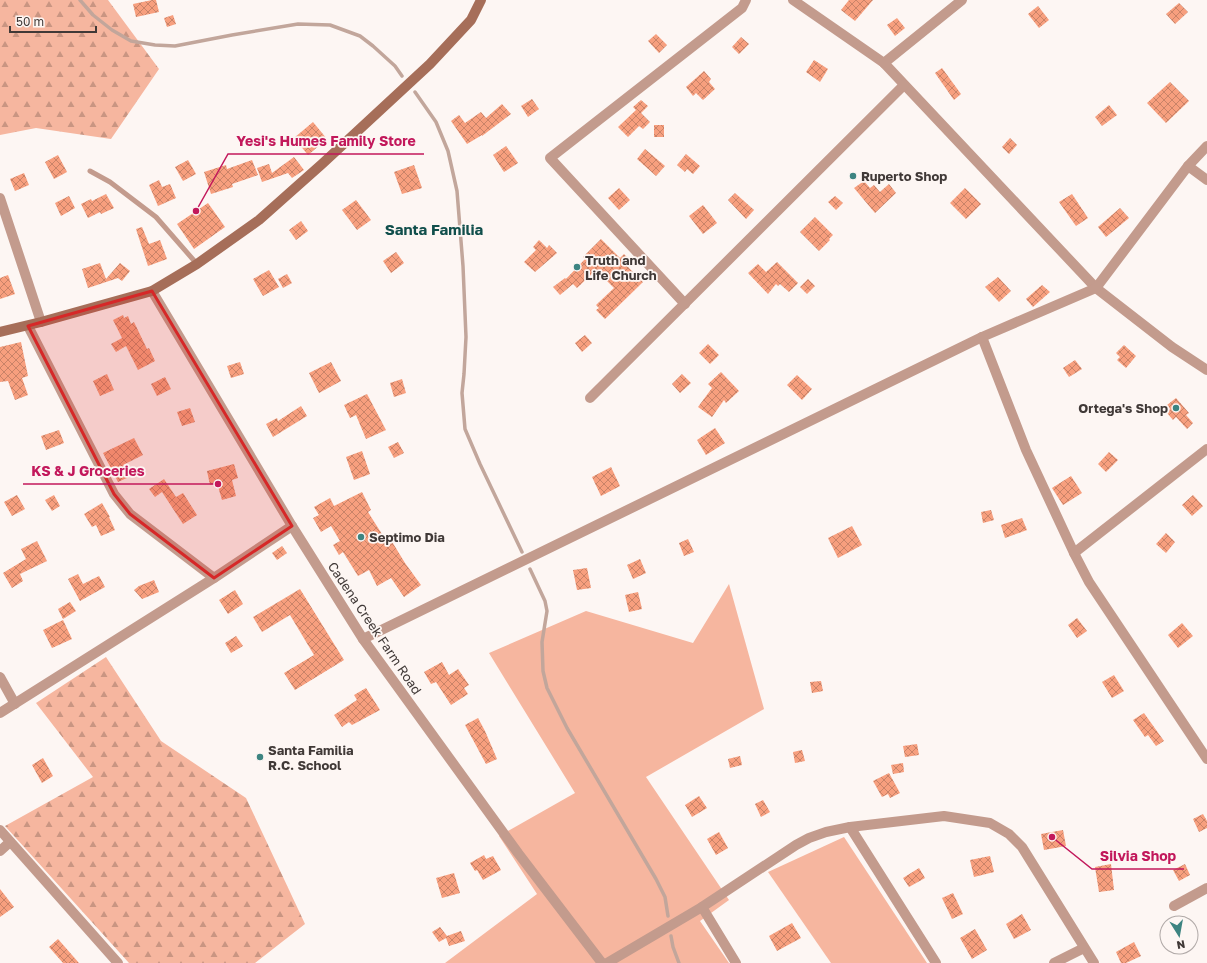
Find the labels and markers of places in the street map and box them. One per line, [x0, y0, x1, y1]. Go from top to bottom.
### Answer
callout: Yesi's Humes Family Store [228, 128, 424, 154]
place label: Ruperto Shop [861, 168, 947, 184]
marker: Ruperto Shop [848, 171, 858, 181]
place label: Truth and Life Church [585, 252, 657, 283]
marker: Truth and Life Church [572, 262, 582, 272]
place label: Ortega's Shop [1078, 400, 1168, 416]
marker: Ortega's Shop [1171, 403, 1181, 413]
callout: KS & J Groceries [23, 458, 153, 484]
place label: Septimo Dia [369, 529, 445, 545]
marker: Septimo Dia [356, 532, 366, 542]
place label: Santa Familia R.C. School [268, 742, 354, 773]
marker: Santa Familia R.C. School [255, 752, 265, 762]
callout: Silvia Shop [1092, 843, 1184, 869]

